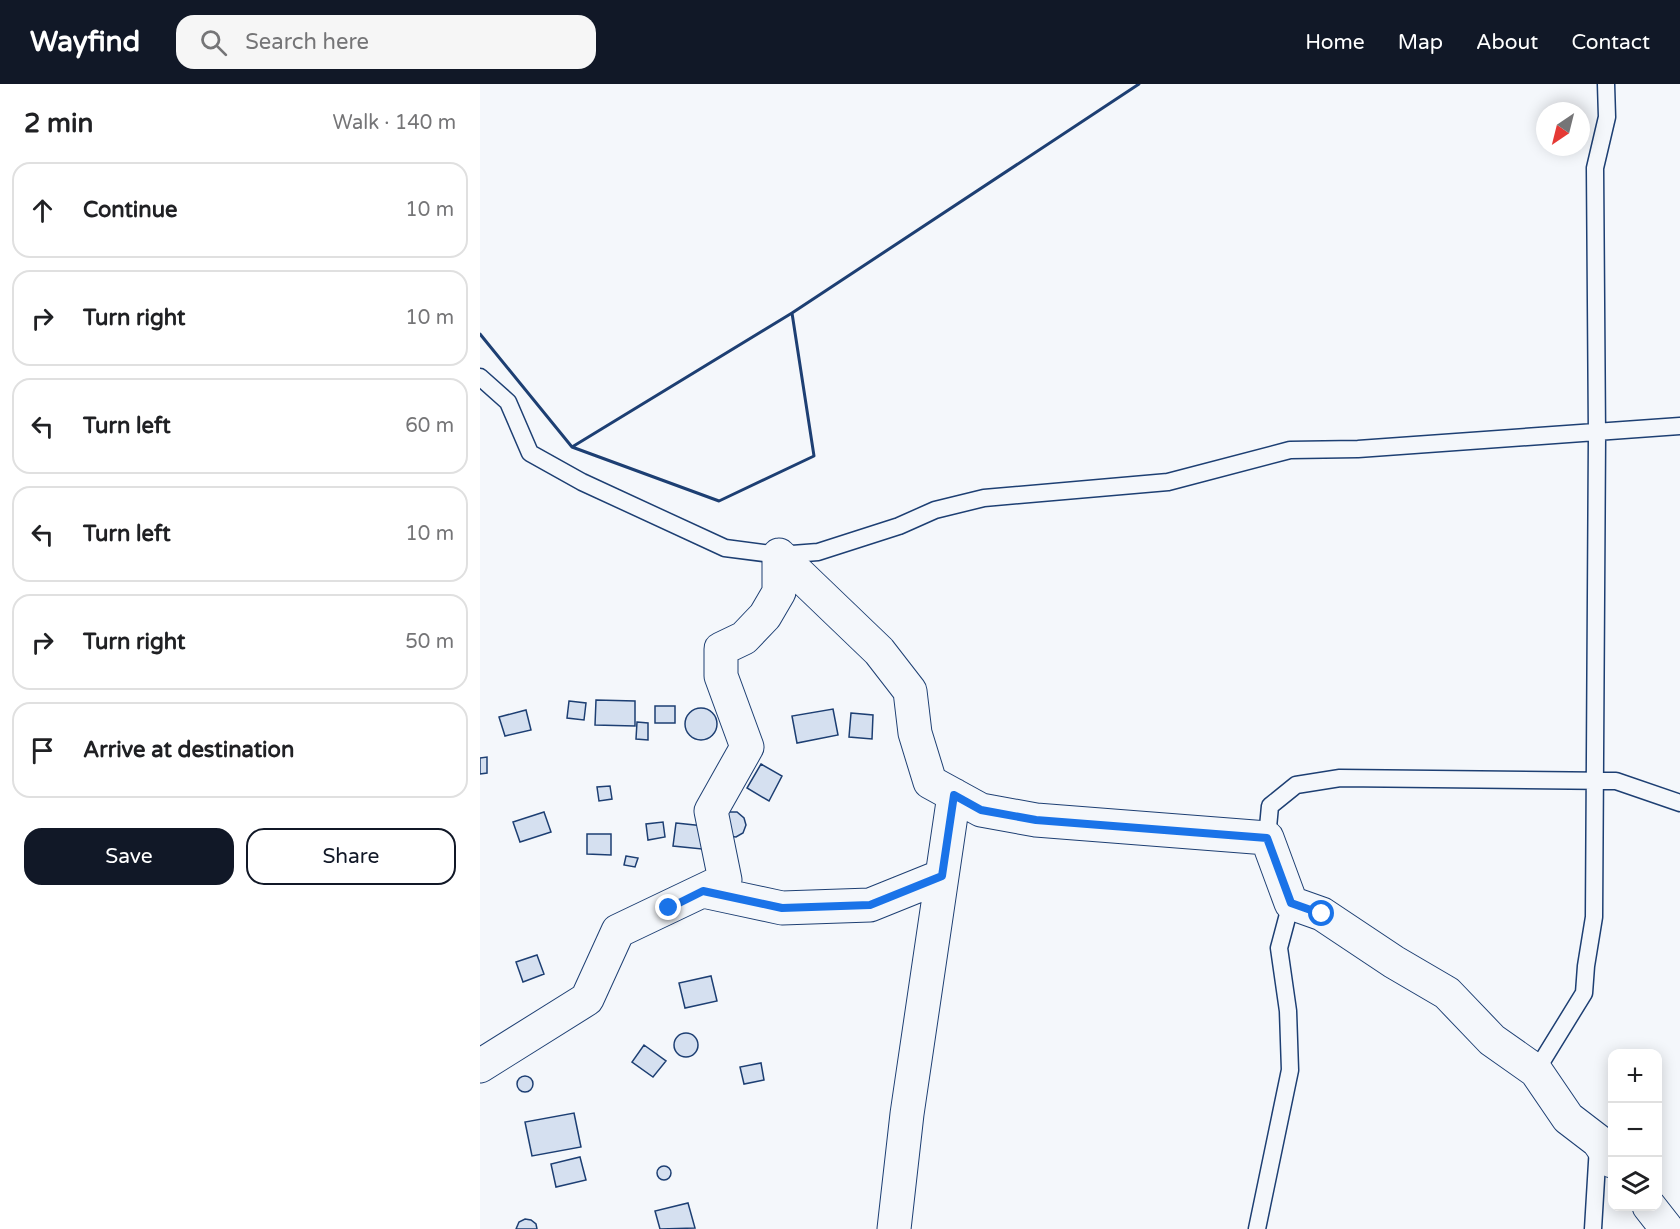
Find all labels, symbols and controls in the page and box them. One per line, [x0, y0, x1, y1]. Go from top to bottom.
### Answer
search box [176, 15, 596, 69]
text: Wayfind [30, 25, 140, 59]
icon: search [197, 26, 230, 59]
text: Search here [245, 29, 369, 55]
text: Home [1305, 30, 1365, 55]
text: Map [1398, 30, 1443, 55]
text: About [1476, 30, 1538, 55]
text: Contact [1571, 30, 1650, 55]
north arrow [1536, 102, 1590, 156]
text: 2 min [24, 108, 93, 139]
text: Walk · 140 m [333, 111, 456, 135]
icon: ahead [26, 194, 59, 227]
text: Continue [83, 197, 178, 223]
text: 10 m [405, 198, 454, 222]
icon: right [26, 302, 59, 335]
text: Turn right [83, 305, 185, 331]
text: 10 m [405, 306, 454, 330]
icon: left [26, 410, 59, 443]
text: Turn left [83, 413, 171, 439]
text: 60 m [405, 414, 454, 438]
icon: left [26, 518, 59, 551]
text: Turn left [83, 521, 171, 547]
text: 10 m [405, 522, 454, 546]
icon: right [26, 626, 59, 659]
text: Turn right [83, 629, 185, 655]
text: 50 m [405, 630, 454, 654]
icon: arrive [26, 734, 59, 767]
text: Arrive at destination [83, 737, 294, 763]
button: Save [24, 828, 234, 885]
button: Share [246, 828, 456, 885]
route end [655, 894, 681, 920]
route start [1308, 900, 1334, 926]
map controls [1608, 1049, 1662, 1211]
button: + [1608, 1049, 1662, 1103]
button: − [1608, 1103, 1662, 1157]
button: layers [1608, 1157, 1662, 1211]

